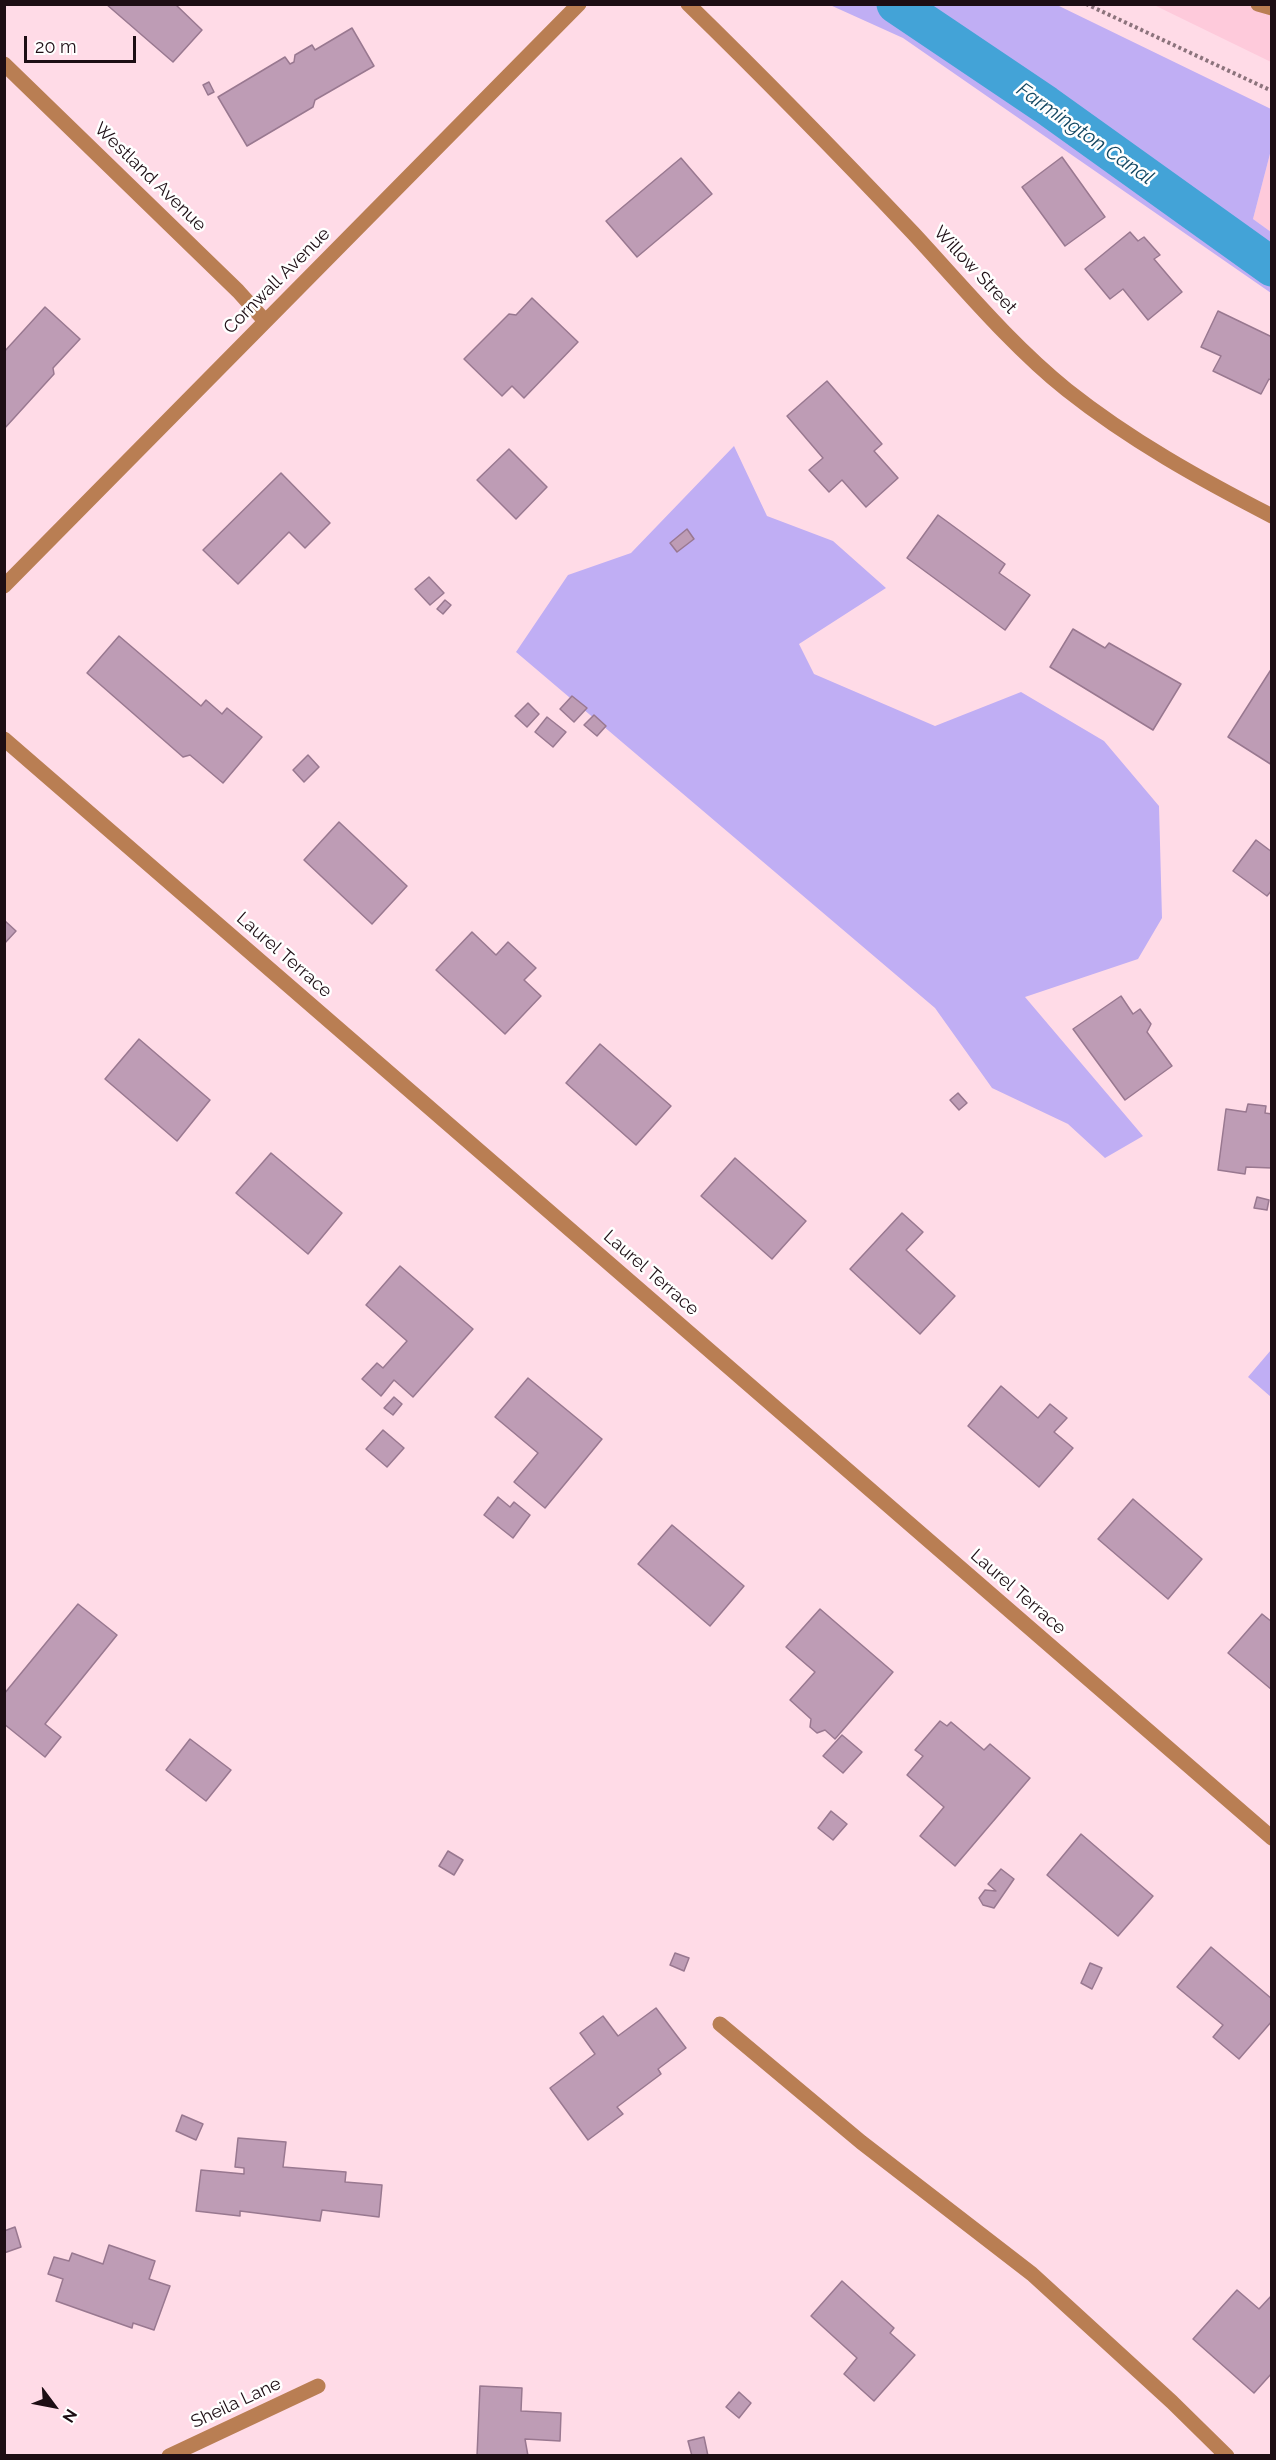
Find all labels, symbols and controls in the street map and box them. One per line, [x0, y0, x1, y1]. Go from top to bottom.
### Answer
scale bar [27, 24, 140, 62]
text: 20 m [35, 36, 77, 57]
water label: Farmington Canal [1012, 78, 1158, 190]
street label: Westland Avenue [90, 118, 210, 236]
street label: Willow Street [929, 222, 1021, 318]
street label: Cornwall Avenue [219, 223, 335, 339]
street label: Laurel Terrace [232, 908, 336, 1002]
street label: Laurel Terrace [599, 1226, 703, 1320]
street label: Laurel Terrace [966, 1545, 1070, 1639]
street label: Sheila Lane [188, 2373, 284, 2433]
north arrow [24, 2376, 84, 2436]
text: N [58, 2406, 81, 2426]

